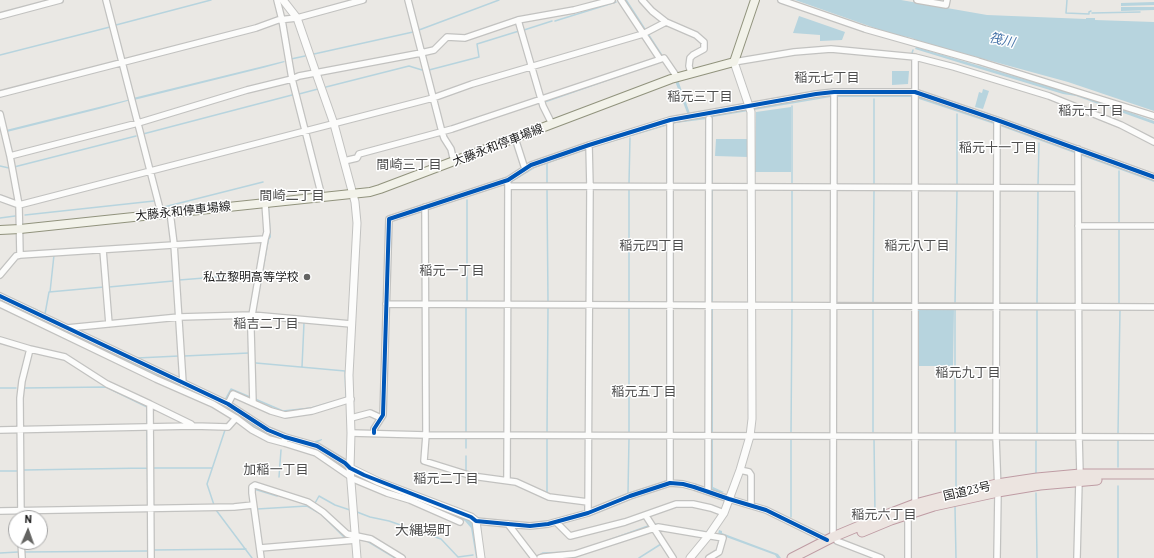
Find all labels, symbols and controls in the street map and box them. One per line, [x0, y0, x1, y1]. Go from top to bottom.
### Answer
water label: 筏川 [988, 30, 1016, 50]
district label: 稲元七丁目 [795, 70, 859, 86]
district label: 稲元三丁目 [668, 89, 732, 105]
district label: 稲元十丁目 [1059, 103, 1123, 119]
street label: 大藤永和停車場線 [451, 121, 545, 169]
district label: 稲元十一丁目 [959, 140, 1037, 156]
district label: 間崎三丁目 [377, 157, 441, 173]
district label: 間崎二丁目 [260, 188, 324, 204]
street label: 大藤永和停車場線 [135, 199, 231, 223]
district label: 稲元四丁目 [620, 238, 684, 254]
district label: 稲元八丁目 [885, 238, 949, 254]
district label: 稲元一丁目 [420, 263, 484, 279]
place label: 私立黎明高等学校 [203, 270, 299, 284]
marker: 私立黎明高等学校 [302, 272, 312, 282]
district label: 稲吉二丁目 [234, 316, 298, 332]
district label: 稲元九丁目 [936, 365, 1000, 381]
district label: 稲元五丁目 [612, 384, 676, 400]
district label: 加稲一丁目 [244, 462, 308, 478]
district label: 稲元二丁目 [414, 471, 478, 487]
street label: 国道23号 [942, 479, 992, 503]
district label: 稲元六丁目 [852, 507, 916, 523]
north arrow [8, 510, 48, 550]
text: N [25, 512, 32, 525]
district label: 大縄場町 [395, 522, 451, 538]

